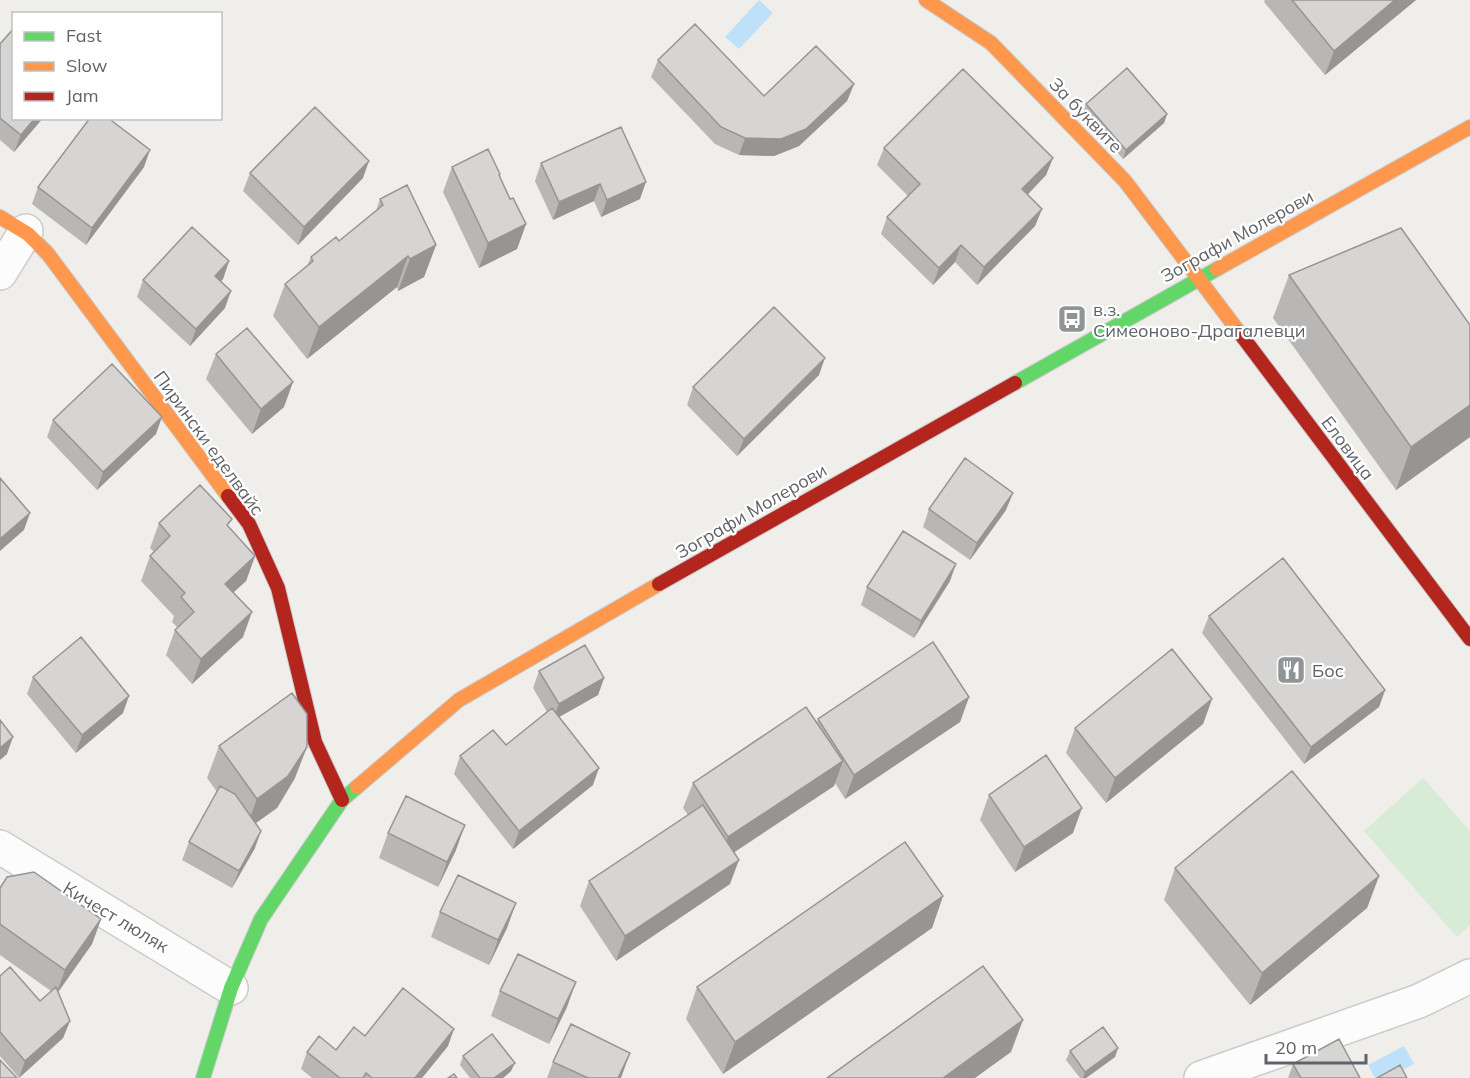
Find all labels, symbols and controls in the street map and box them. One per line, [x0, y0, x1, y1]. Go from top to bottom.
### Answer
legend [12, 12, 222, 120]
text: Fast [66, 24, 102, 47]
text: Slow [66, 54, 108, 77]
street label: За буквите [1044, 72, 1128, 158]
text: Jam [66, 84, 99, 107]
street label: Зографи Молерови [1157, 185, 1317, 287]
place label: в.з. Симеоново-Драгалевци [1093, 298, 1305, 342]
bus stop icon: в.з. Симеоново-Драгалевци [1056, 303, 1088, 335]
street label: Пирински еделвайс [149, 366, 269, 520]
street label: Еловица [1316, 411, 1380, 485]
street label: Зографи Молерови [671, 458, 831, 564]
restaurant icon: Бос [1275, 654, 1307, 686]
place label: Бос [1312, 659, 1344, 682]
street label: Кичест люляк [59, 876, 173, 958]
scale bar [1266, 1027, 1366, 1065]
text: 20 m [1275, 1036, 1317, 1059]

